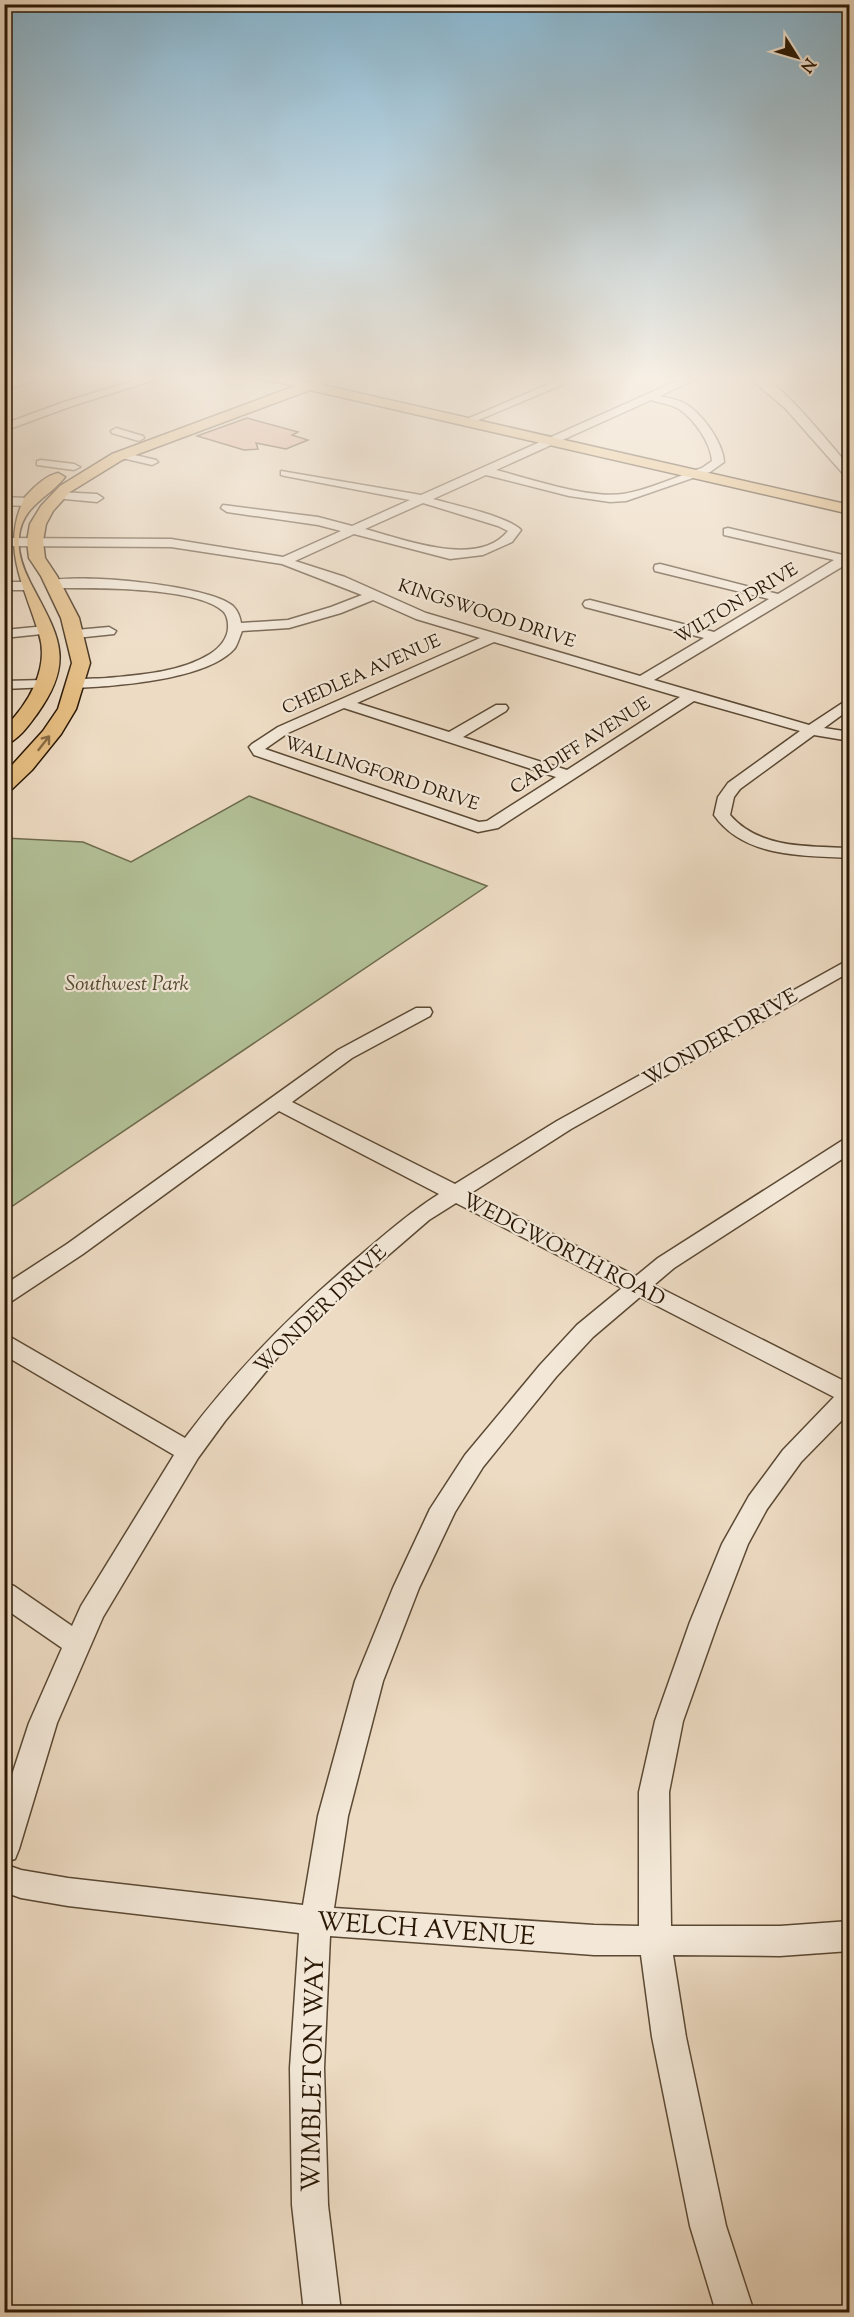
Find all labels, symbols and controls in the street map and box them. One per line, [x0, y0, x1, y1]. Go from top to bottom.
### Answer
north arrow [767, 27, 827, 87]
text: N [794, 52, 820, 77]
street label: WILTON DRIVE [671, 558, 804, 652]
street label: KINGSWOOD DRIVE [394, 574, 579, 656]
street label: CHEDLEA AVENUE [278, 629, 446, 723]
street label: CARDIFF AVENUE [506, 691, 656, 802]
street label: WALLINGFORD DRIVE [281, 731, 482, 819]
one-way arrow [38, 735, 51, 751]
park label: Southwest Park [65, 970, 190, 1000]
street label: WONDER DRIVE [638, 982, 804, 1095]
street label: WEDGWORTH ROAD [456, 1186, 670, 1315]
street label: WONDER DRIVE [248, 1239, 395, 1382]
street label: WELCH AVENUE [315, 1904, 537, 1957]
street label: WIMBLETON WAY [294, 1956, 335, 2193]

